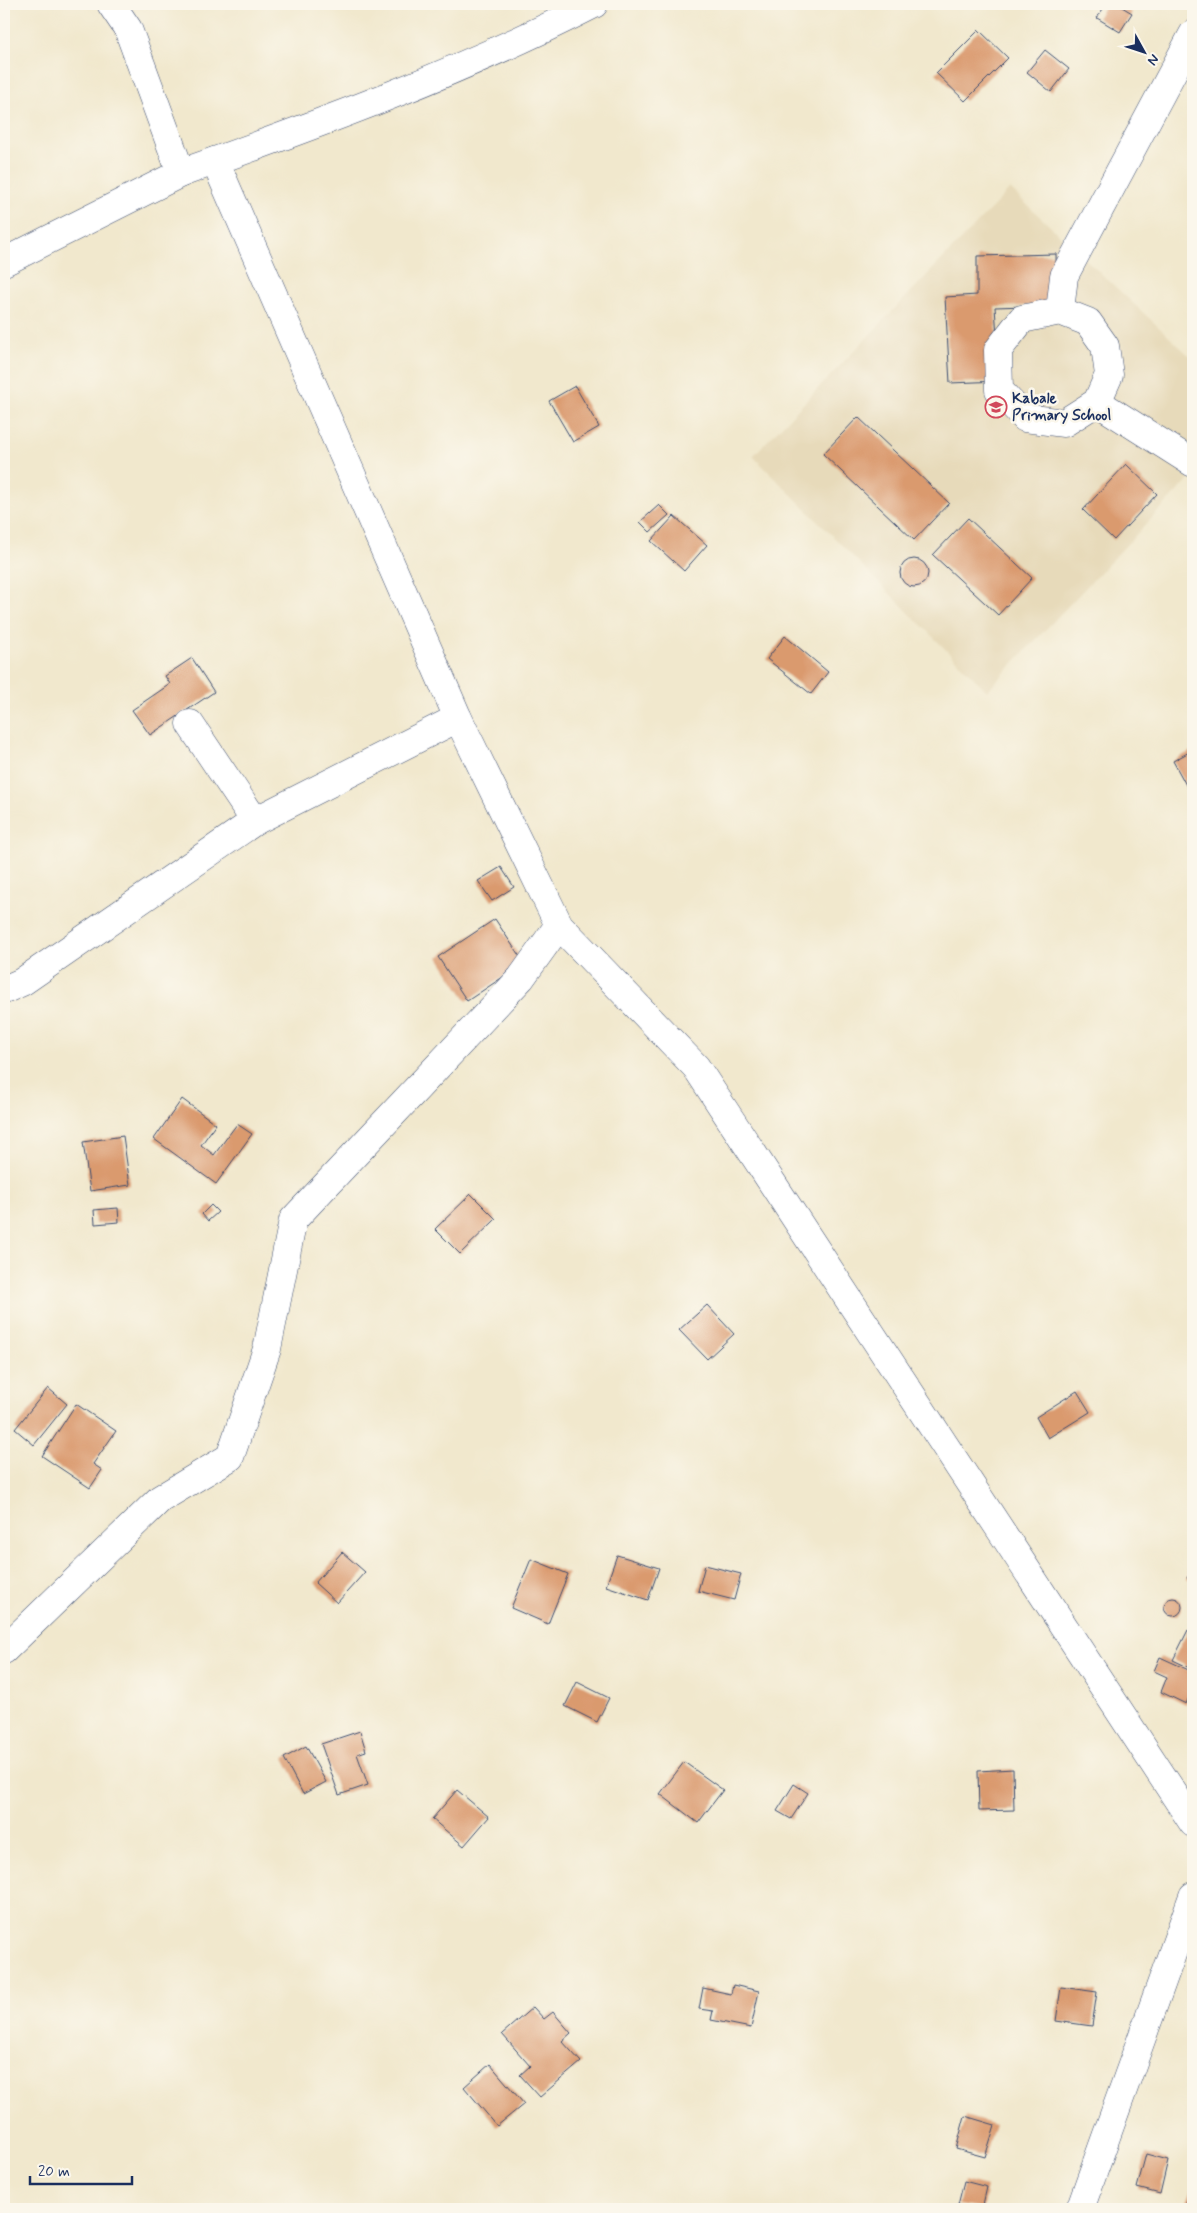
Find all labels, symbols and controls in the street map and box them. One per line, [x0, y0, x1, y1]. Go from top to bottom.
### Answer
north arrow [1120, 28, 1170, 78]
text: N [1143, 50, 1163, 69]
place label: Kabale Primary School [1012, 389, 1111, 426]
school or university icon: Kabale Primary School [984, 395, 1008, 419]
scale bar [30, 2153, 132, 2185]
text: 20 m [38, 2162, 70, 2182]

